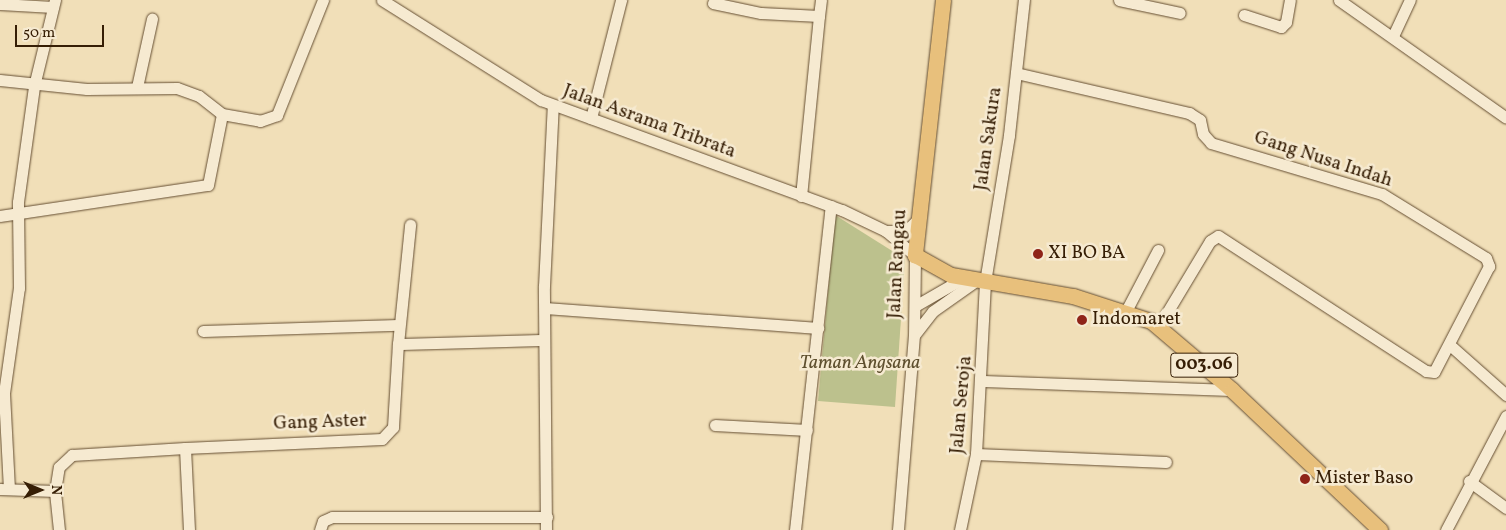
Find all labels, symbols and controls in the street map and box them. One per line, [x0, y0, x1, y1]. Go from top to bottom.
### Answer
scale bar [18, 15, 106, 47]
text: 50 m [23, 23, 55, 44]
street label: Jalan Asrama Tribrata [559, 80, 739, 164]
street label: Jalan Sakura [970, 86, 1008, 192]
street label: Gang Nusa Indah [1251, 127, 1395, 193]
street label: Jalan Rangau [884, 209, 912, 319]
place label: XI BO BA [1048, 243, 1125, 265]
marker: XI BO BA [1032, 248, 1044, 260]
place label: Indomaret [1092, 309, 1181, 331]
marker: Indomaret [1076, 314, 1088, 326]
road number: 003.06 [1170, 350, 1238, 380]
park label: Taman Angsana [800, 353, 920, 375]
street label: Jalan Seroja [946, 355, 978, 455]
street label: Gang Aster [273, 410, 367, 436]
north arrow [15, 465, 65, 515]
place label: Mister Baso [1315, 468, 1413, 490]
marker: Mister Baso [1299, 473, 1311, 485]
text: N [46, 485, 65, 495]

